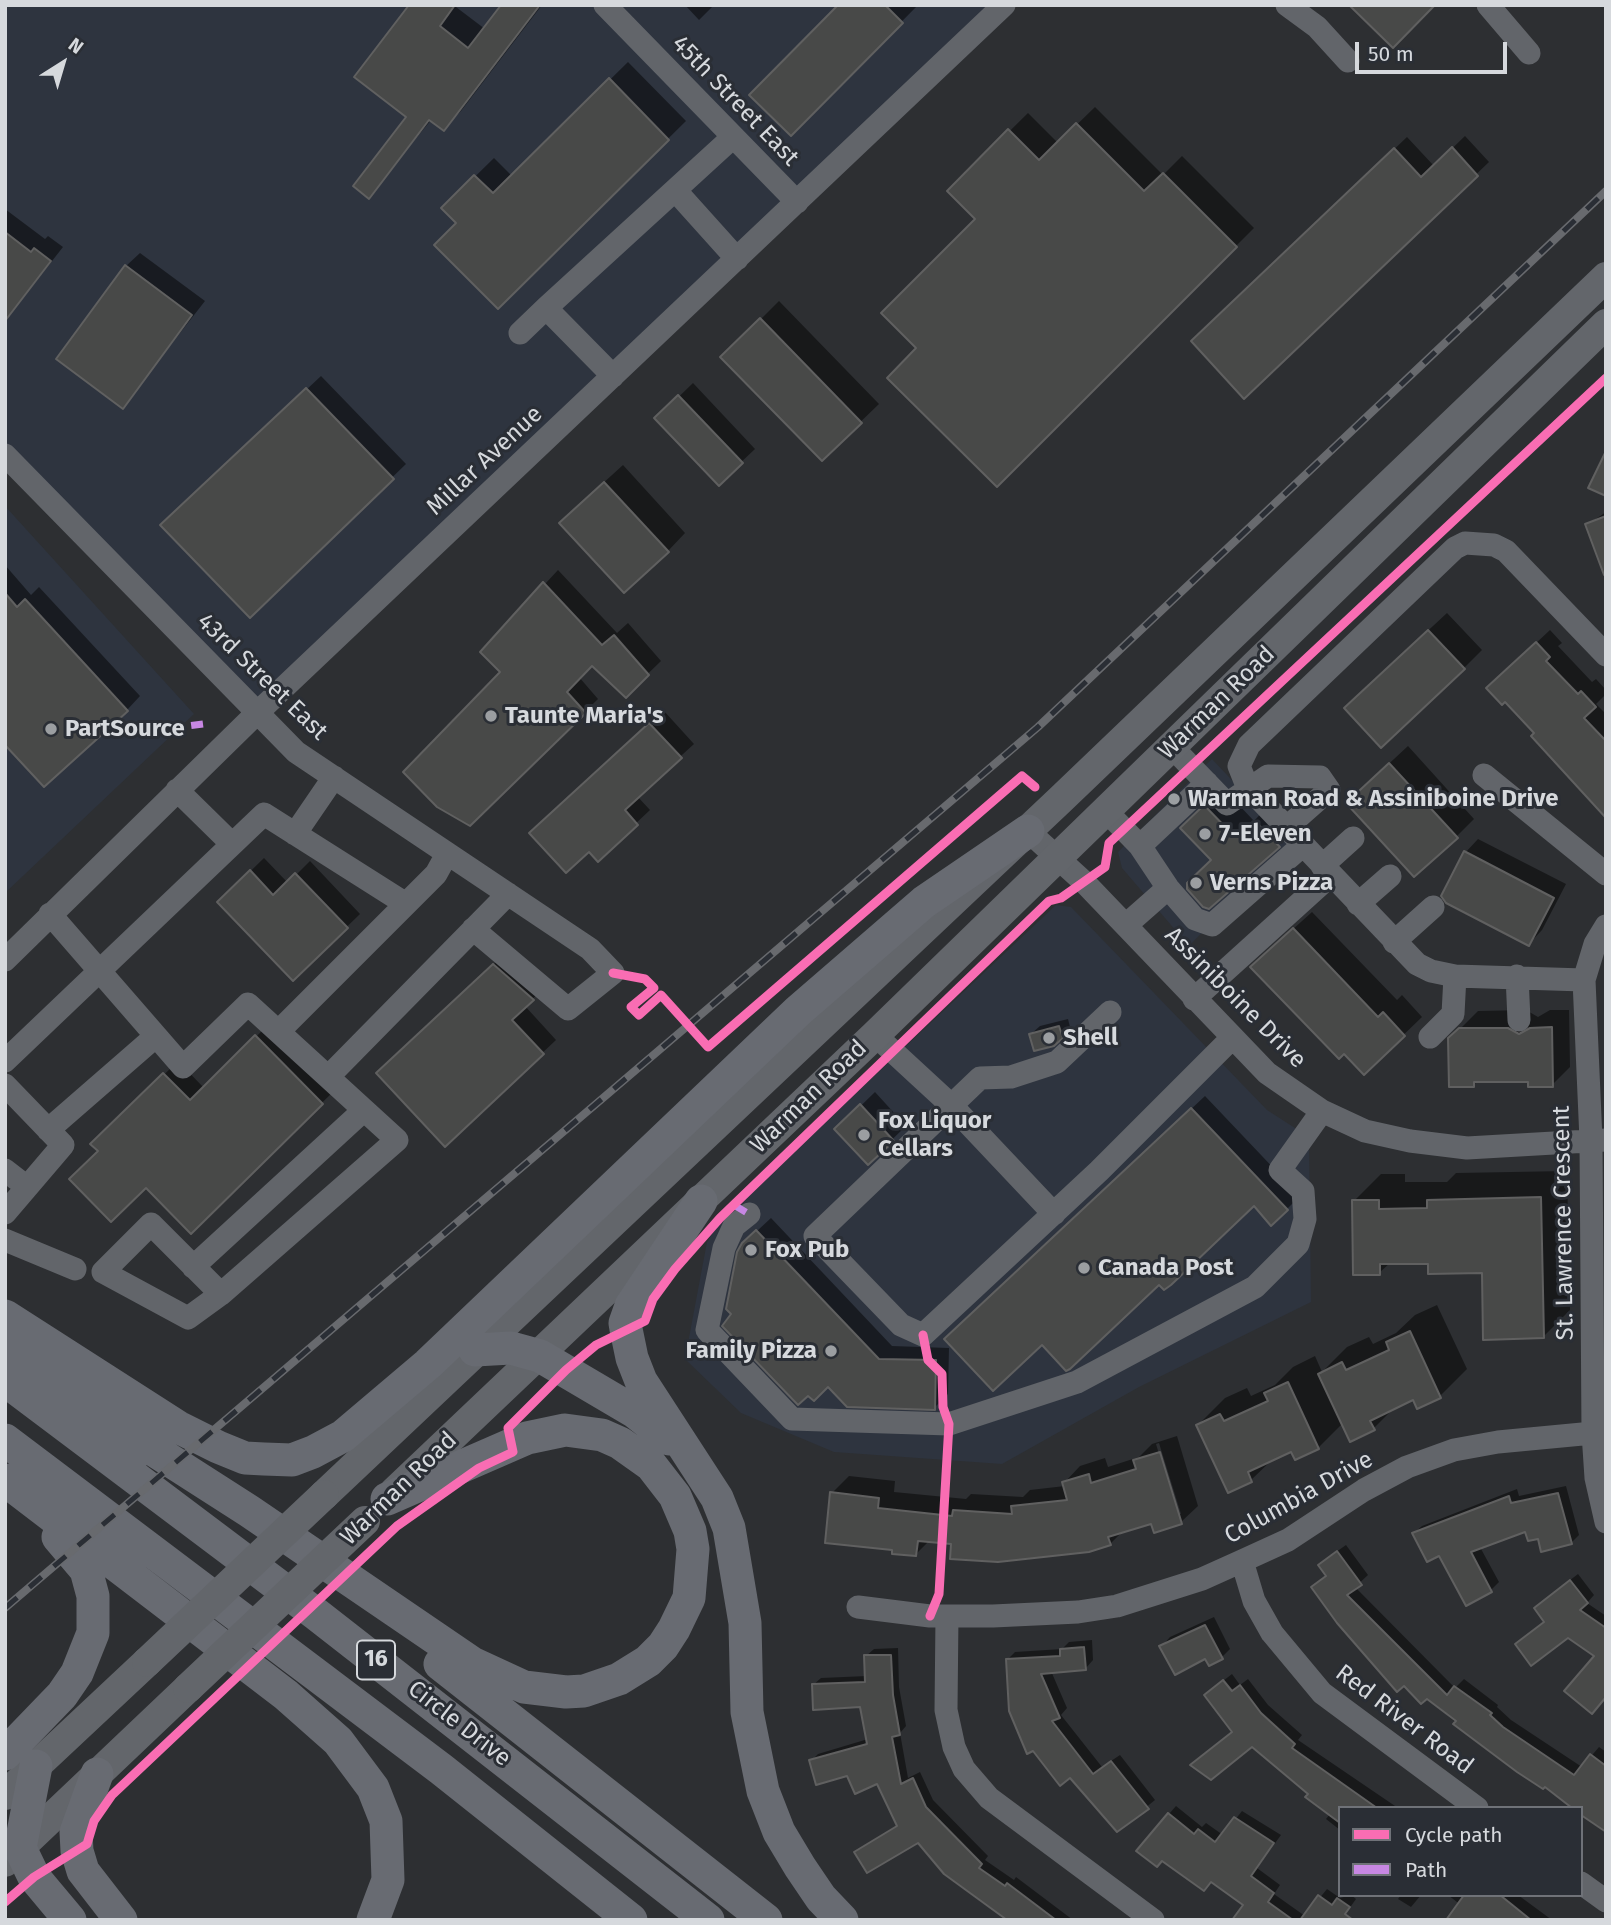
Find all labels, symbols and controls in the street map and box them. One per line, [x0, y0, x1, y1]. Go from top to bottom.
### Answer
north arrow [28, 28, 98, 98]
scale bar [1359, 28, 1511, 72]
street label: 45th Street East [666, 30, 804, 172]
text: N [64, 33, 88, 59]
text: 50 m [1368, 41, 1414, 67]
street label: Millar Avenue [421, 400, 549, 522]
street label: 43rd Street East [191, 607, 333, 747]
street label: Warman Road [1153, 640, 1281, 766]
place label: Taunte Maria's [505, 702, 664, 730]
marker: Taunte Maria's [483, 708, 499, 724]
place label: PartSource [65, 715, 185, 743]
marker: PartSource [43, 721, 59, 737]
place label: Warman Road & Assiniboine Drive [1188, 785, 1559, 813]
marker: Warman Road & Assiniboine Drive [1166, 791, 1182, 807]
place label: 7-Eleven [1219, 820, 1312, 848]
marker: 7-Eleven [1197, 826, 1213, 842]
place label: Verns Pizza [1210, 869, 1333, 897]
marker: Verns Pizza [1188, 875, 1204, 891]
street label: Assiniboine Drive [1158, 921, 1312, 1075]
place label: Shell [1063, 1024, 1118, 1052]
marker: Shell [1041, 1030, 1057, 1046]
street label: Warman Road [745, 1034, 873, 1160]
street label: St. Lawrence Crescent [1548, 1105, 1580, 1341]
place label: Fox Liquor Cellars [878, 1107, 991, 1163]
marker: Fox Liquor Cellars [856, 1127, 872, 1143]
place label: Fox Pub [765, 1236, 849, 1264]
marker: Fox Pub [743, 1242, 759, 1258]
place label: Canada Post [1098, 1254, 1234, 1282]
marker: Canada Post [1076, 1260, 1092, 1276]
place label: Family Pizza [686, 1337, 817, 1365]
marker: Family Pizza [823, 1343, 839, 1359]
street label: Warman Road [335, 1426, 463, 1552]
street label: Columbia Drive [1220, 1445, 1378, 1551]
road number: 16 [357, 1640, 395, 1680]
street label: Red River Road [1329, 1659, 1479, 1781]
street label: Circle Drive [402, 1675, 516, 1773]
legend [1338, 1806, 1583, 1897]
text: Cycle path [1405, 1822, 1503, 1848]
text: Path [1405, 1857, 1447, 1883]

